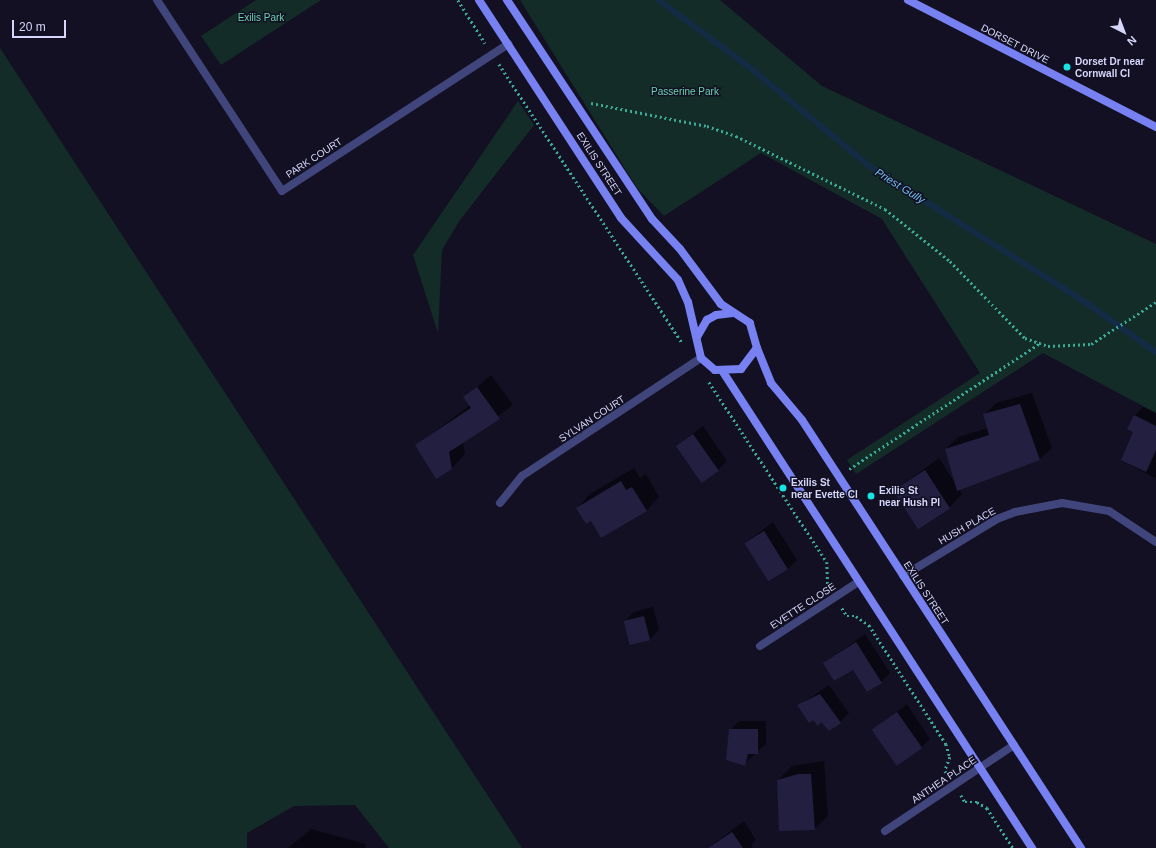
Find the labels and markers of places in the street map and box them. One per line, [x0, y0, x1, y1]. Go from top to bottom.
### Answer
place label: Dorset Dr near Cornwall Cl [1075, 55, 1144, 78]
marker: Dorset Dr near Cornwall Cl [1062, 62, 1072, 72]
place label: Exilis St near Evette Cl [791, 476, 858, 500]
marker: Exilis St near Evette Cl [778, 483, 788, 493]
place label: Exilis St near Hush Pl [879, 484, 940, 508]
marker: Exilis St near Hush Pl [866, 491, 876, 501]

